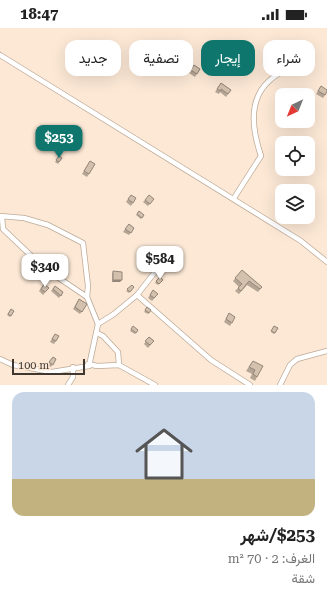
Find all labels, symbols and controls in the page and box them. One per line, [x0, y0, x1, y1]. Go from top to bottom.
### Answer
text: 18:47 [20, 5, 58, 23]
chip: جديد [65, 40, 121, 76]
chip: تصفية [129, 40, 193, 76]
chip: إيجار [201, 40, 255, 76]
chip: شراء [263, 40, 315, 76]
north arrow [275, 88, 315, 128]
map controls [275, 88, 315, 224]
pin: $253 [35, 125, 83, 159]
text: $253 [44, 130, 74, 145]
button: locate [275, 136, 315, 176]
button: layers [275, 184, 315, 224]
pin: $584 [136, 246, 184, 280]
text: $584 [145, 251, 175, 266]
pin: $340 [21, 254, 69, 288]
text: $340 [30, 259, 60, 274]
scale bar [12, 357, 85, 376]
text: 100 m [18, 359, 49, 372]
icon: home [128, 418, 200, 490]
text: $253/شهر [240, 525, 315, 545]
text: الغرف: 2 · 70 m² [228, 551, 315, 566]
text: شقة [292, 571, 315, 586]

